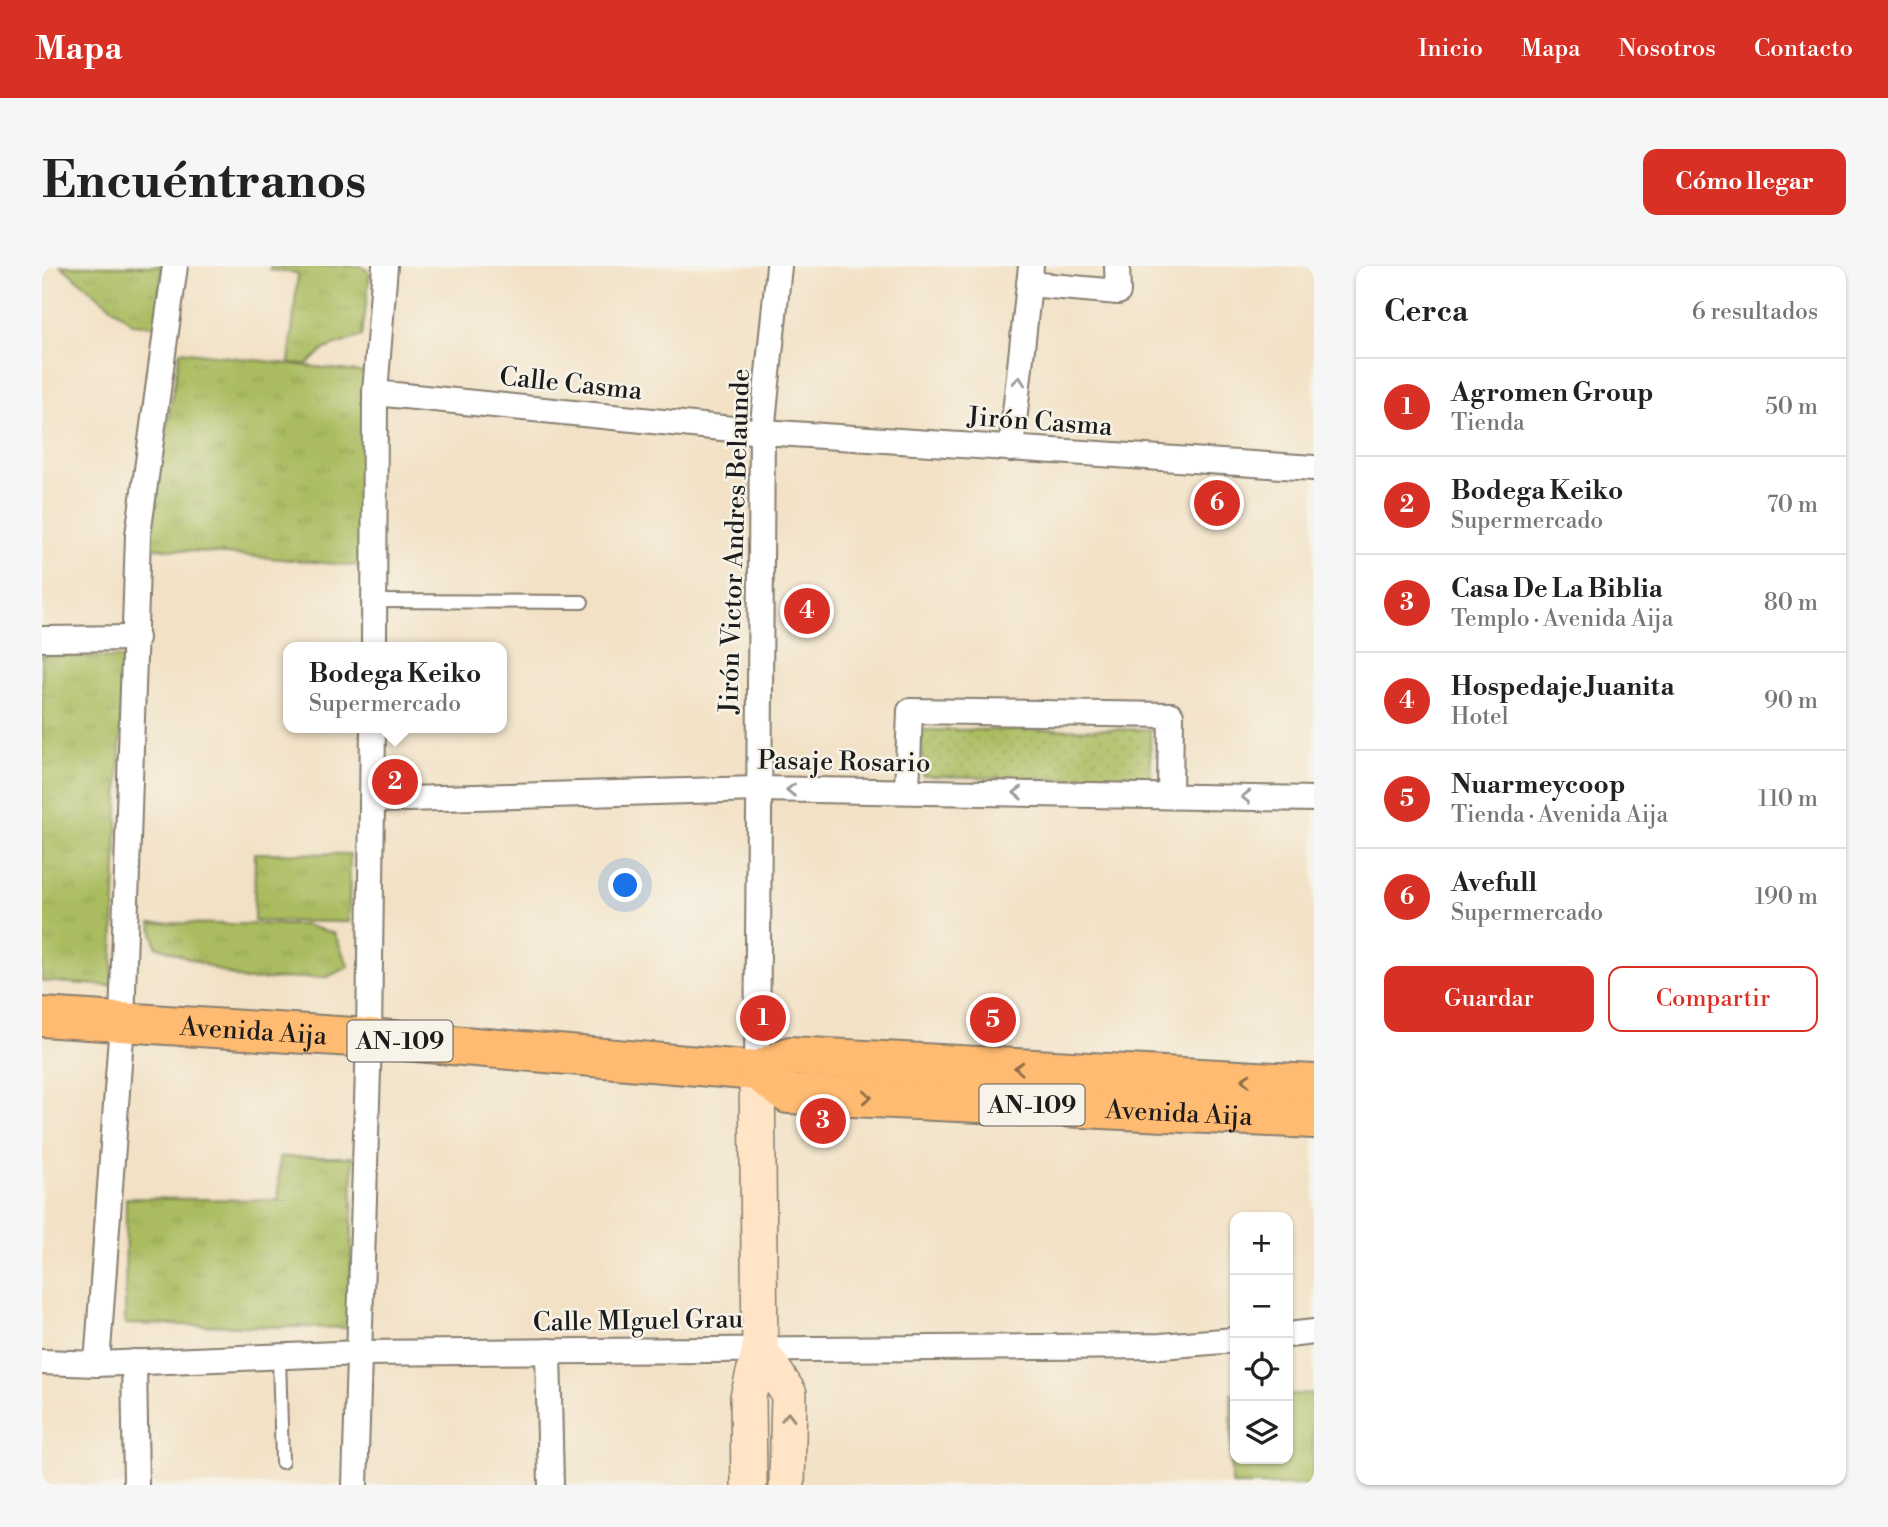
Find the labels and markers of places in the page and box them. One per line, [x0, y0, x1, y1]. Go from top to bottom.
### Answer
pin: 6 [1194, 477, 1240, 529]
pin: 4 [784, 585, 830, 637]
pin: 2 [372, 756, 418, 808]
pin: 1 [740, 992, 786, 1044]
pin: 5 [970, 994, 1016, 1046]
pin: 3 [800, 1095, 846, 1147]

